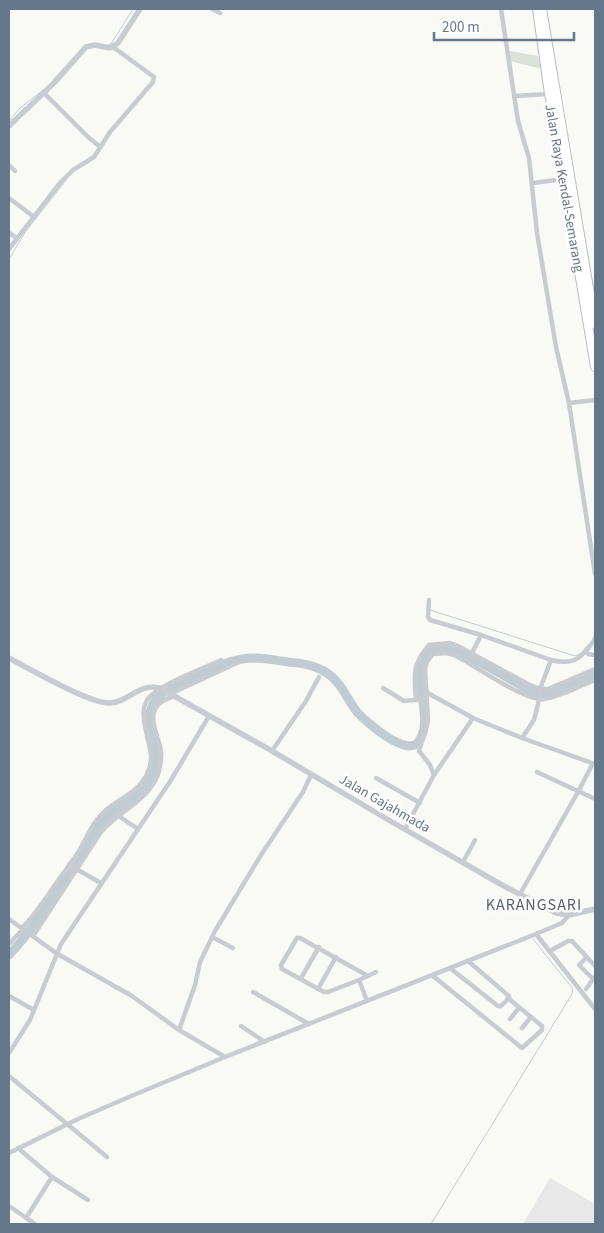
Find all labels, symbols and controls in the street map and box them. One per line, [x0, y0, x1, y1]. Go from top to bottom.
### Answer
scale bar [434, 10, 574, 42]
text: 200 m [442, 17, 480, 38]
street label: Jalan Raya Kendal-Semarang [539, 103, 589, 274]
street label: Jalan Gajahmada [335, 770, 434, 838]
district label: KARANGSARI [486, 894, 582, 916]

